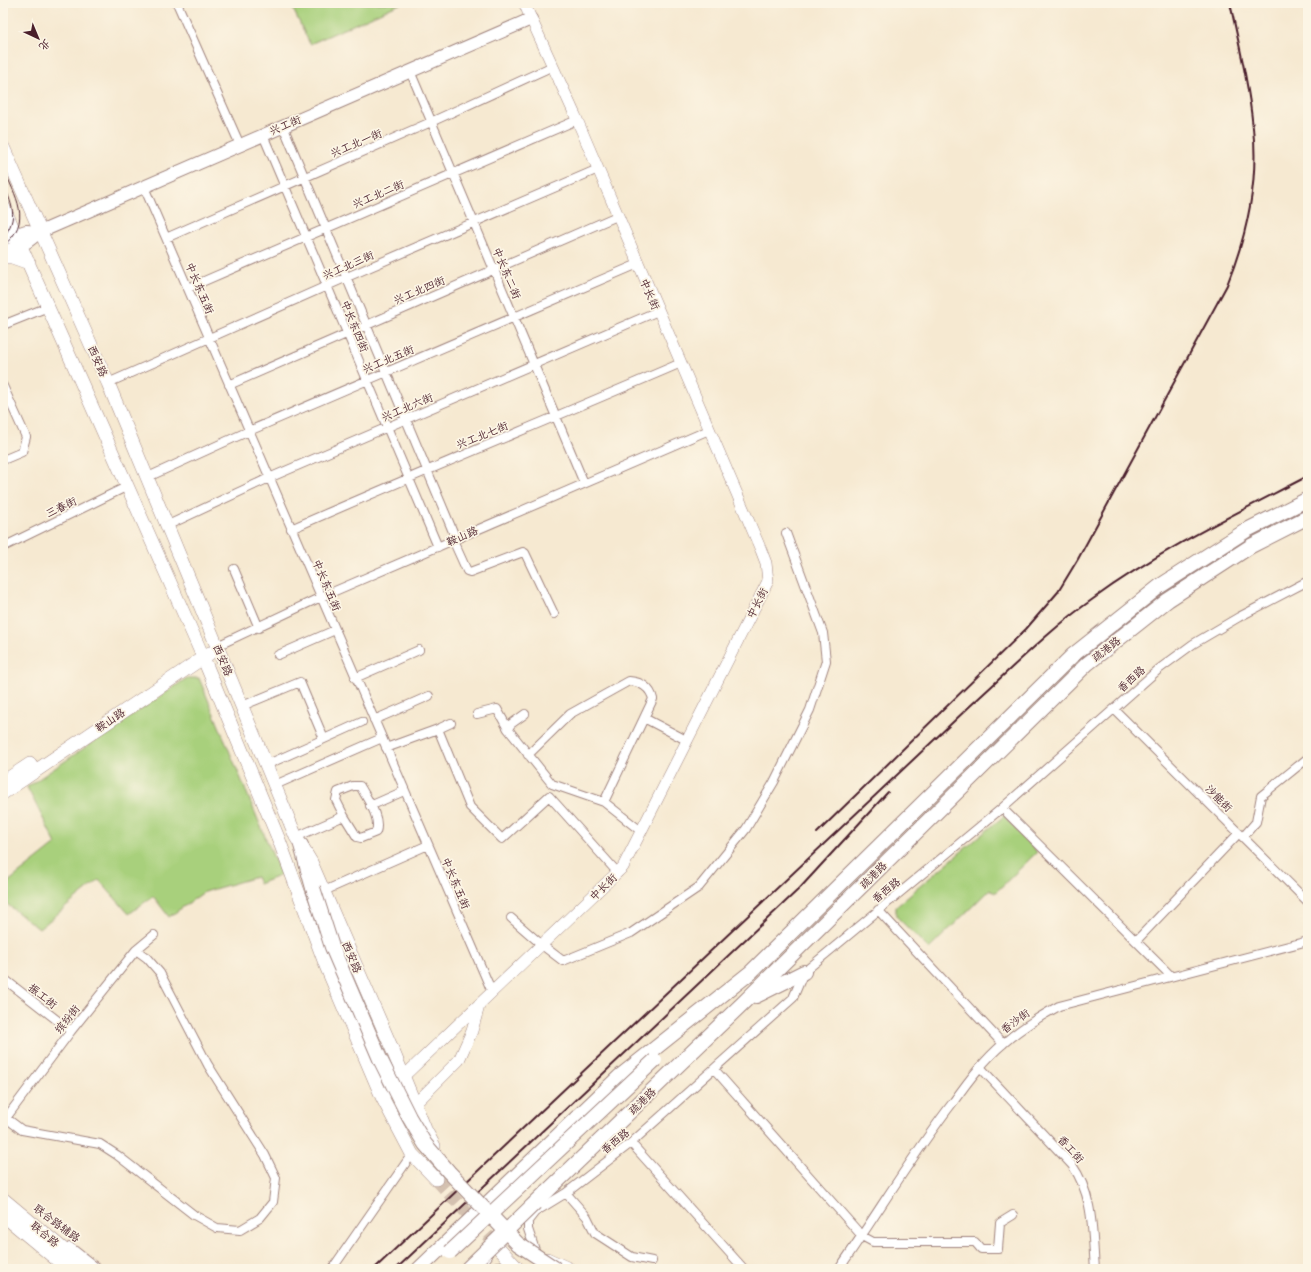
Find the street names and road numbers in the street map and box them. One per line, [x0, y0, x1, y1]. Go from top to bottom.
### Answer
street label: 兴工街 [267, 112, 304, 139]
street label: 兴工北一街 [328, 125, 385, 161]
street label: 兴工北二街 [350, 176, 407, 212]
street label: 中长东二街 [489, 245, 525, 302]
street label: 兴工北三街 [320, 247, 377, 283]
street label: 中长东五街 [182, 260, 218, 317]
street label: 兴工北四街 [391, 272, 448, 308]
street label: 中长街 [636, 276, 664, 313]
street label: 中长东四街 [337, 298, 372, 355]
street label: 兴工北五街 [360, 341, 417, 377]
street label: 西安路 [84, 343, 111, 379]
street label: 兴工北六街 [379, 389, 436, 425]
street label: 兴工北七街 [454, 418, 511, 453]
street label: 三春街 [43, 493, 80, 521]
street label: 鞍山路 [444, 523, 480, 550]
street label: 中长东五街 [309, 557, 345, 614]
street label: 中长街 [743, 584, 772, 621]
street label: 疏港路 [1089, 633, 1124, 665]
street label: 西安路 [209, 642, 236, 678]
street label: 香西路 [1114, 663, 1149, 696]
street label: 鞍山路 [92, 705, 128, 736]
street label: 沙能街 [1202, 781, 1236, 816]
street label: 中长东五街 [438, 855, 474, 912]
street label: 疏港路 [856, 858, 890, 892]
street label: 中长街 [586, 870, 621, 904]
street label: 香西路 [869, 874, 904, 907]
street label: 西安路 [338, 939, 365, 975]
street label: 振工街 [25, 980, 61, 1013]
street label: 缤纷街 [51, 1001, 84, 1037]
street label: 香沙街 [998, 1005, 1034, 1037]
street label: 疏港路 [625, 1085, 659, 1118]
street label: 香西路 [598, 1125, 633, 1158]
street label: 香工街 [1054, 1132, 1088, 1167]
street label: 联合路辅路 [31, 1201, 83, 1245]
street label: 联合路 [28, 1218, 62, 1250]

